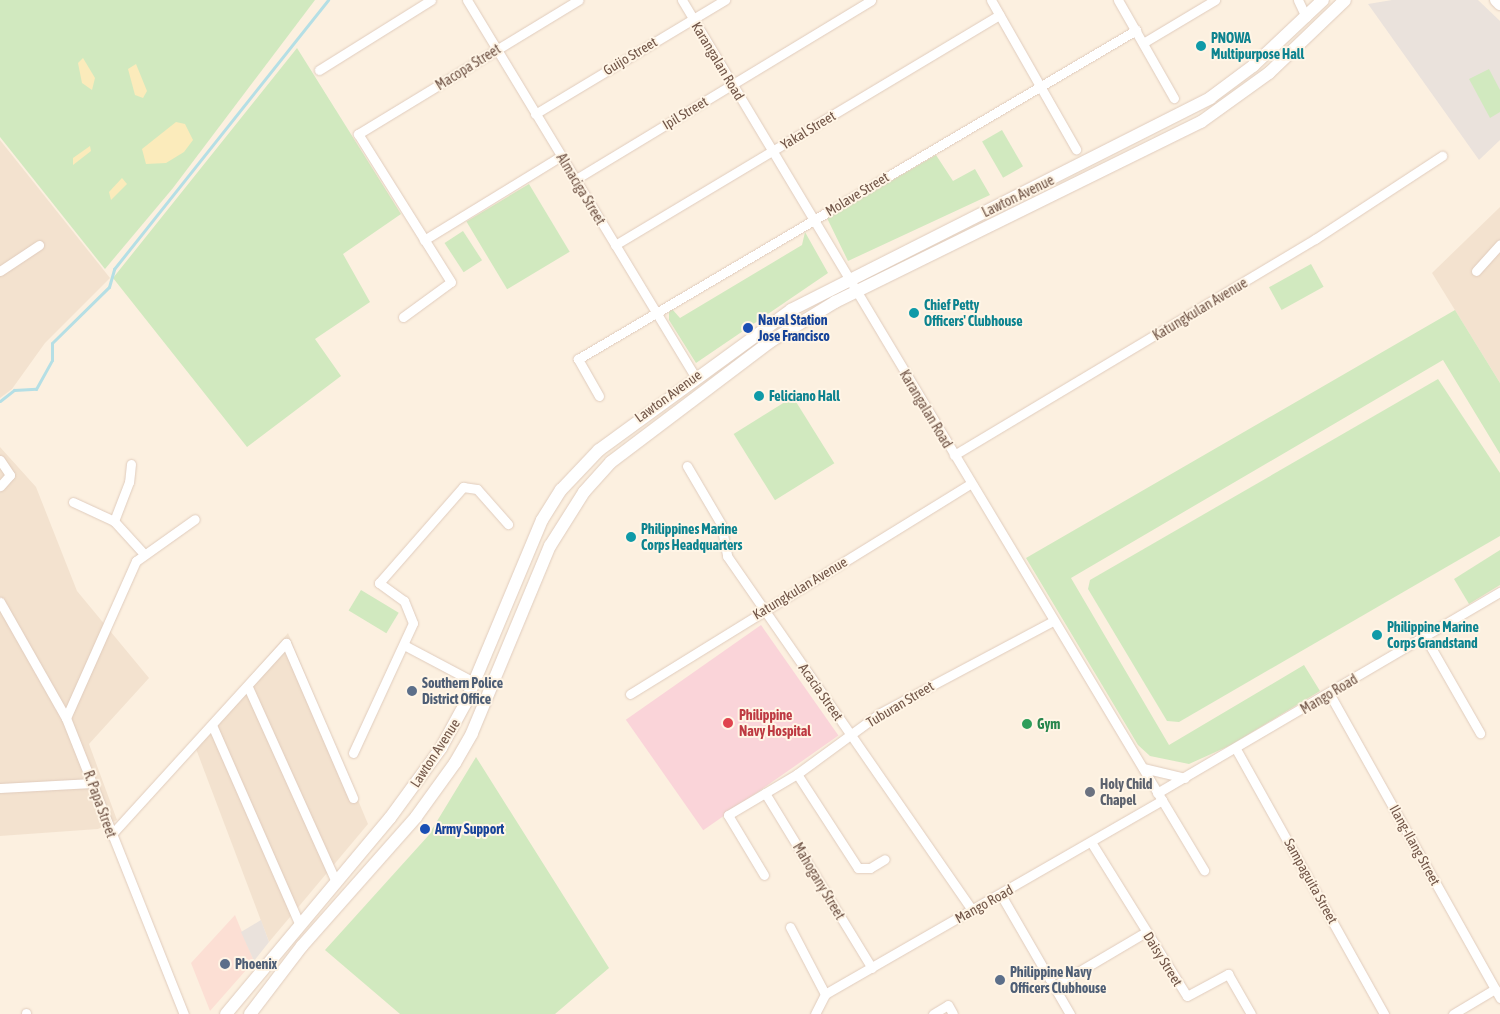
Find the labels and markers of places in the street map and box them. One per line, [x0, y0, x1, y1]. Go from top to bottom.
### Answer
place label: PNOWA Multipurpose Hall [1211, 30, 1304, 62]
marker: PNOWA Multipurpose Hall [1195, 40, 1207, 52]
place label: Chief Petty Officers' Clubhouse [924, 297, 1023, 330]
marker: Chief Petty Officers' Clubhouse [908, 307, 920, 319]
place label: Naval Station Jose Francisco [758, 312, 830, 344]
marker: Naval Station Jose Francisco [742, 322, 754, 334]
place label: Feliciano Hall [769, 388, 840, 404]
marker: Feliciano Hall [753, 390, 765, 402]
place label: Philippines Marine Corps Headquarters [641, 521, 742, 554]
marker: Philippines Marine Corps Headquarters [625, 531, 637, 543]
place label: Philippine Marine Corps Grandstand [1387, 619, 1479, 652]
marker: Philippine Marine Corps Grandstand [1371, 629, 1383, 641]
place label: Southern Police District Office [422, 675, 503, 708]
marker: Southern Police District Office [406, 685, 418, 697]
place label: Philippine Navy Hospital [739, 707, 811, 740]
marker: Philippine Navy Hospital [721, 716, 735, 730]
place label: Gym [1037, 716, 1060, 732]
marker: Gym [1021, 718, 1033, 730]
place label: Holy Child Chapel [1100, 776, 1152, 809]
marker: Holy Child Chapel [1084, 786, 1096, 798]
place label: Army Support [435, 821, 504, 837]
marker: Army Support [419, 823, 431, 835]
place label: Phoenix [235, 956, 277, 972]
marker: Phoenix [219, 958, 231, 970]
place label: Philippine Navy Officers Clubhouse [1010, 964, 1106, 996]
marker: Philippine Navy Officers Clubhouse [994, 974, 1006, 986]

